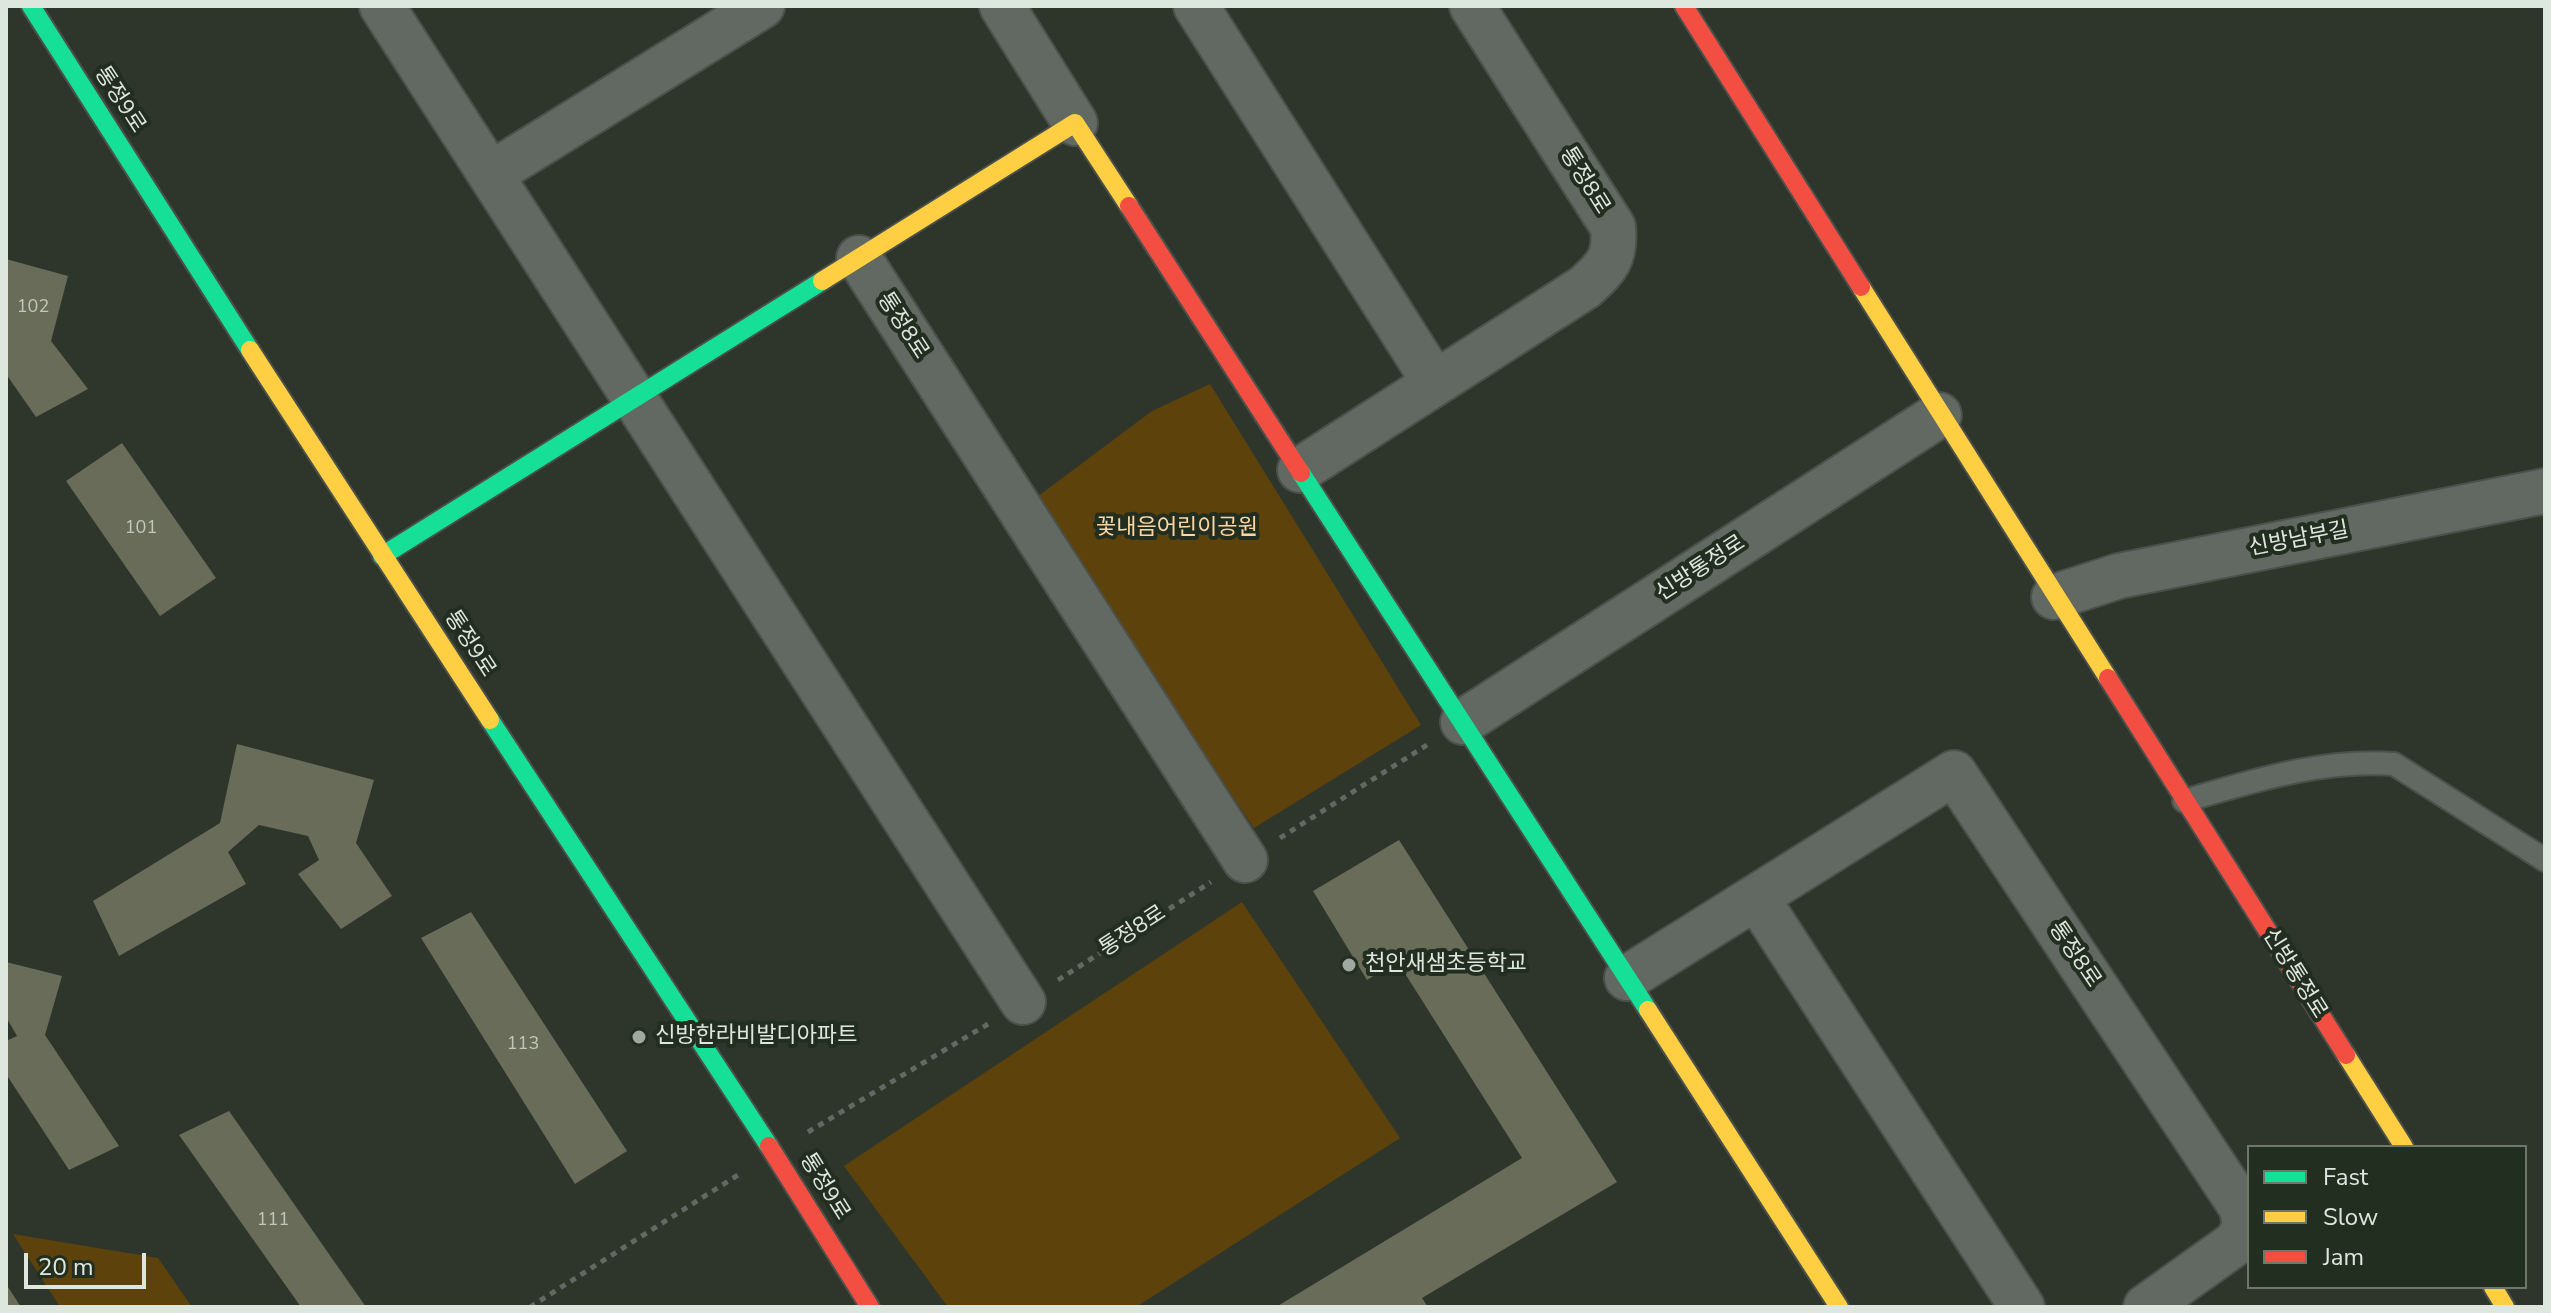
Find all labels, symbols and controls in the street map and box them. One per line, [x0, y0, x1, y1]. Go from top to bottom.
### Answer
street label: 통정9로 [88, 62, 150, 138]
street label: 통정8로 [1553, 143, 1615, 219]
street label: 통정8로 [871, 288, 933, 364]
house number: 102 [17, 297, 49, 319]
park label: 꽃내음어린이공원 [1096, 516, 1258, 542]
street label: 신방남부길 [2247, 517, 2351, 563]
house number: 101 [125, 518, 157, 540]
street label: 신방통정로 [1651, 530, 1751, 608]
street label: 통정9로 [438, 606, 500, 682]
street label: 통정8로 [1095, 901, 1171, 963]
street label: 통정8로 [2042, 917, 2106, 993]
street label: 신방통정로 [2256, 924, 2332, 1024]
place label: 천안새샘초등학교 [1365, 952, 1527, 978]
marker: 천안새샘초등학교 [1340, 956, 1358, 974]
place label: 신방한라비발디아파트 [655, 1024, 857, 1050]
marker: 신방한라비발디아파트 [630, 1028, 648, 1046]
house number: 113 [507, 1034, 539, 1056]
legend [2247, 1145, 2527, 1289]
street label: 통정9로 [793, 1149, 855, 1225]
text: Fast [2323, 1161, 2368, 1193]
text: Slow [2323, 1201, 2378, 1233]
house number: 111 [257, 1210, 289, 1232]
scale bar [28, 1237, 150, 1287]
text: Jam [2323, 1241, 2364, 1273]
text: 20 m [38, 1251, 94, 1283]

